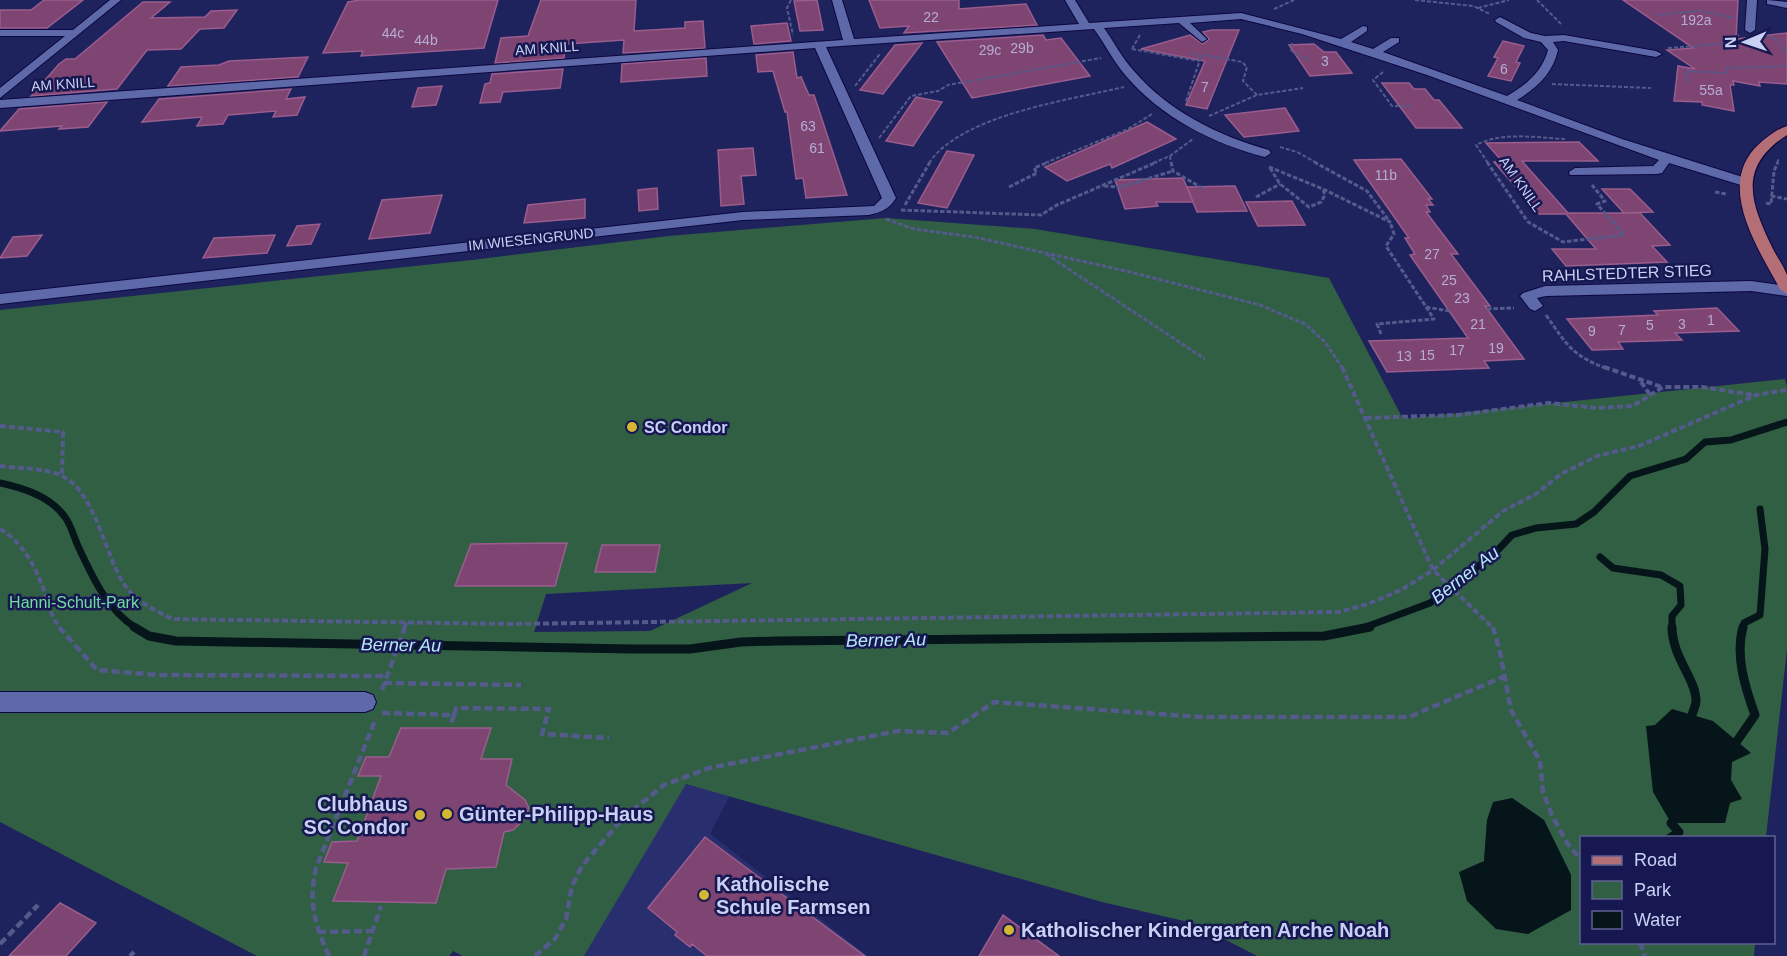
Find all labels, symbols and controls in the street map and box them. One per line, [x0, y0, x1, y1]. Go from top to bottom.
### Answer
house number: 22 [923, 9, 939, 25]
house number: 192a [1680, 12, 1712, 28]
north arrow [1715, 12, 1775, 72]
house number: 44c [382, 25, 404, 41]
house number: 44b [414, 32, 438, 48]
text: N [1722, 36, 1739, 49]
street label: AM KNILL [515, 38, 580, 58]
house number: 29b [1010, 40, 1034, 56]
house number: 29c [979, 42, 1001, 58]
house number: 3 [1321, 53, 1329, 69]
house number: 6 [1500, 61, 1508, 77]
street label: AM KNILL [31, 74, 96, 94]
house number: 7 [1201, 79, 1209, 95]
house number: 55a [1699, 82, 1723, 98]
house number: 63 [800, 118, 816, 134]
house number: 61 [809, 140, 825, 156]
street label: AM KNILL [1496, 153, 1546, 215]
house number: 11b [1375, 167, 1397, 183]
street label: IM WIESENGRUND [468, 224, 594, 254]
house number: 27 [1424, 246, 1440, 262]
street label: RAHLSTEDTER STIEG [1542, 262, 1712, 284]
house number: 25 [1441, 272, 1457, 288]
house number: 23 [1454, 290, 1470, 306]
house number: 1 [1707, 312, 1715, 328]
house number: 21 [1470, 316, 1486, 332]
house number: 3 [1678, 316, 1686, 332]
house number: 5 [1646, 317, 1654, 333]
house number: 7 [1618, 322, 1626, 338]
house number: 9 [1588, 323, 1596, 339]
house number: 19 [1488, 340, 1504, 356]
house number: 17 [1449, 342, 1465, 358]
house number: 15 [1419, 347, 1435, 363]
house number: 13 [1396, 348, 1412, 364]
place label: SC Condor [644, 419, 728, 436]
marker: SC Condor [625, 420, 639, 434]
water label: Berner Au [1427, 542, 1503, 608]
park label: Hanni-Schult-Park [9, 594, 140, 611]
water label: Berner Au [846, 629, 926, 651]
water label: Berner Au [361, 634, 441, 656]
place label: Clubhaus SC Condor [304, 793, 408, 838]
place label: Günter-Philipp-Haus [459, 803, 653, 825]
marker: Günter-Philipp-Haus [440, 807, 454, 821]
marker: Clubhaus SC Condor [413, 808, 427, 822]
legend [1580, 836, 1775, 944]
text: Road [1634, 850, 1677, 870]
place label: Katholische Schule Farmsen [716, 873, 871, 918]
text: Park [1634, 880, 1672, 900]
marker: Katholische Schule Farmsen [697, 888, 711, 902]
text: Water [1634, 910, 1681, 930]
place label: Katholischer Kindergarten Arche Noah [1021, 919, 1389, 941]
marker: Katholischer Kindergarten Arche Noah [1002, 923, 1016, 937]

